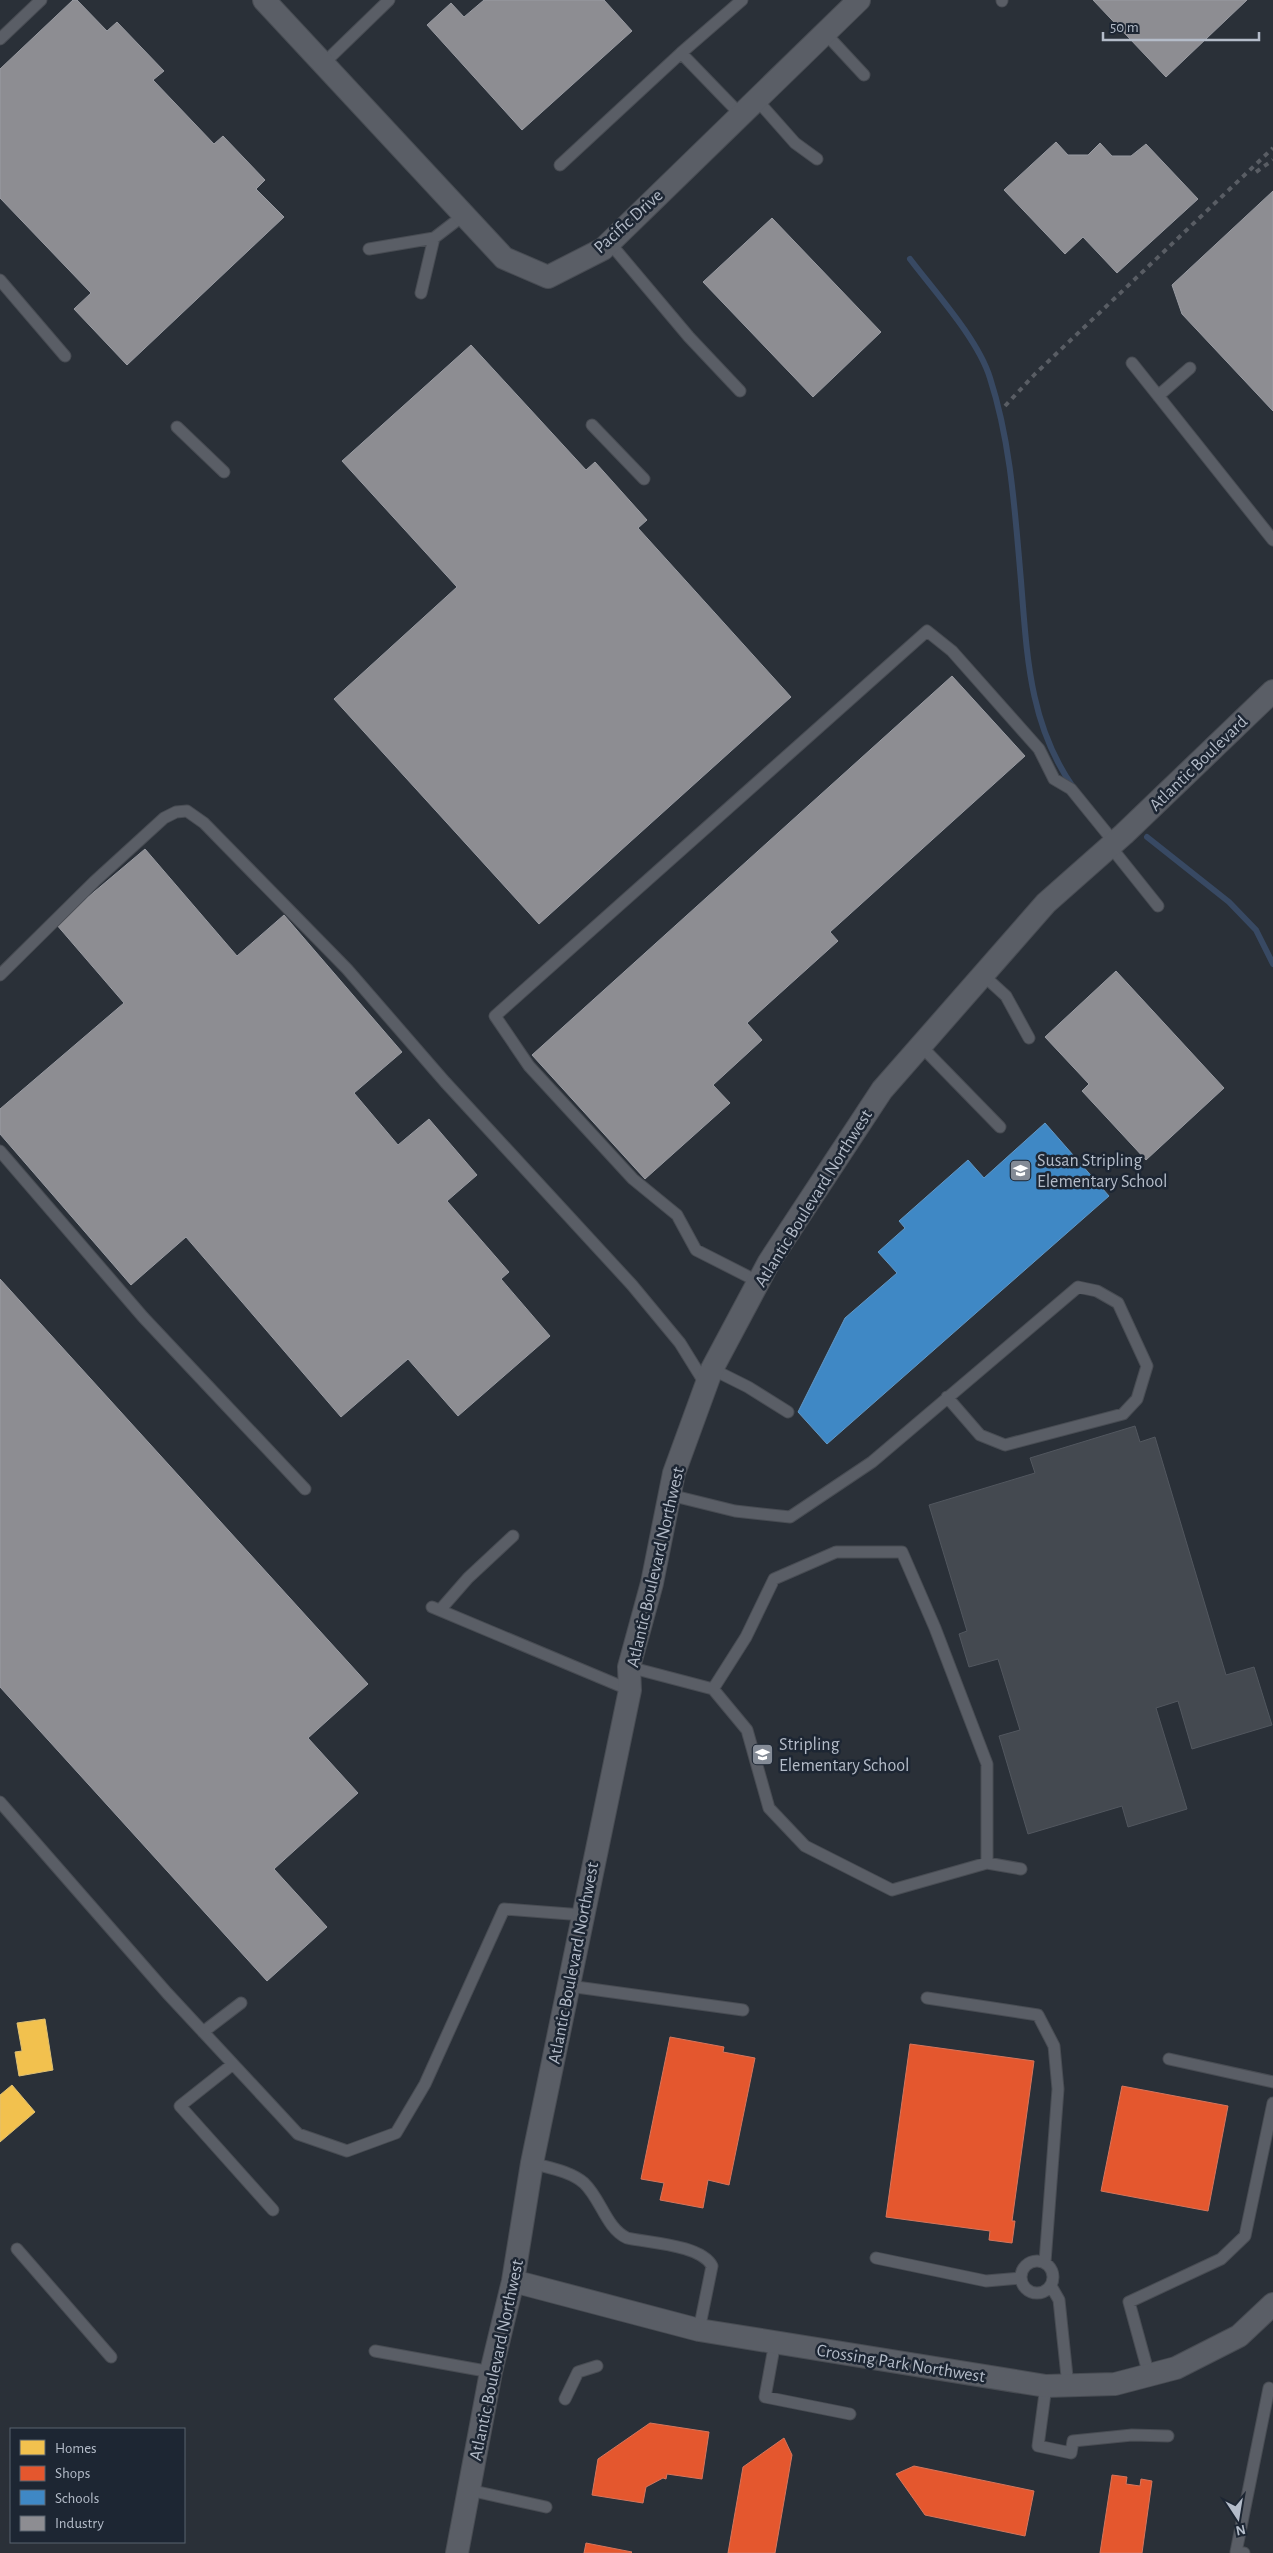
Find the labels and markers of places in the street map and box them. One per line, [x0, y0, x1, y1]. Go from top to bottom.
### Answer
place label: Susan Stripling Elementary School [1037, 1152, 1168, 1191]
school or university icon: Susan Stripling Elementary School [1009, 1158, 1033, 1182]
place label: Stripling Elementary School [779, 1736, 910, 1775]
school or university icon: Stripling Elementary School [751, 1742, 775, 1766]

